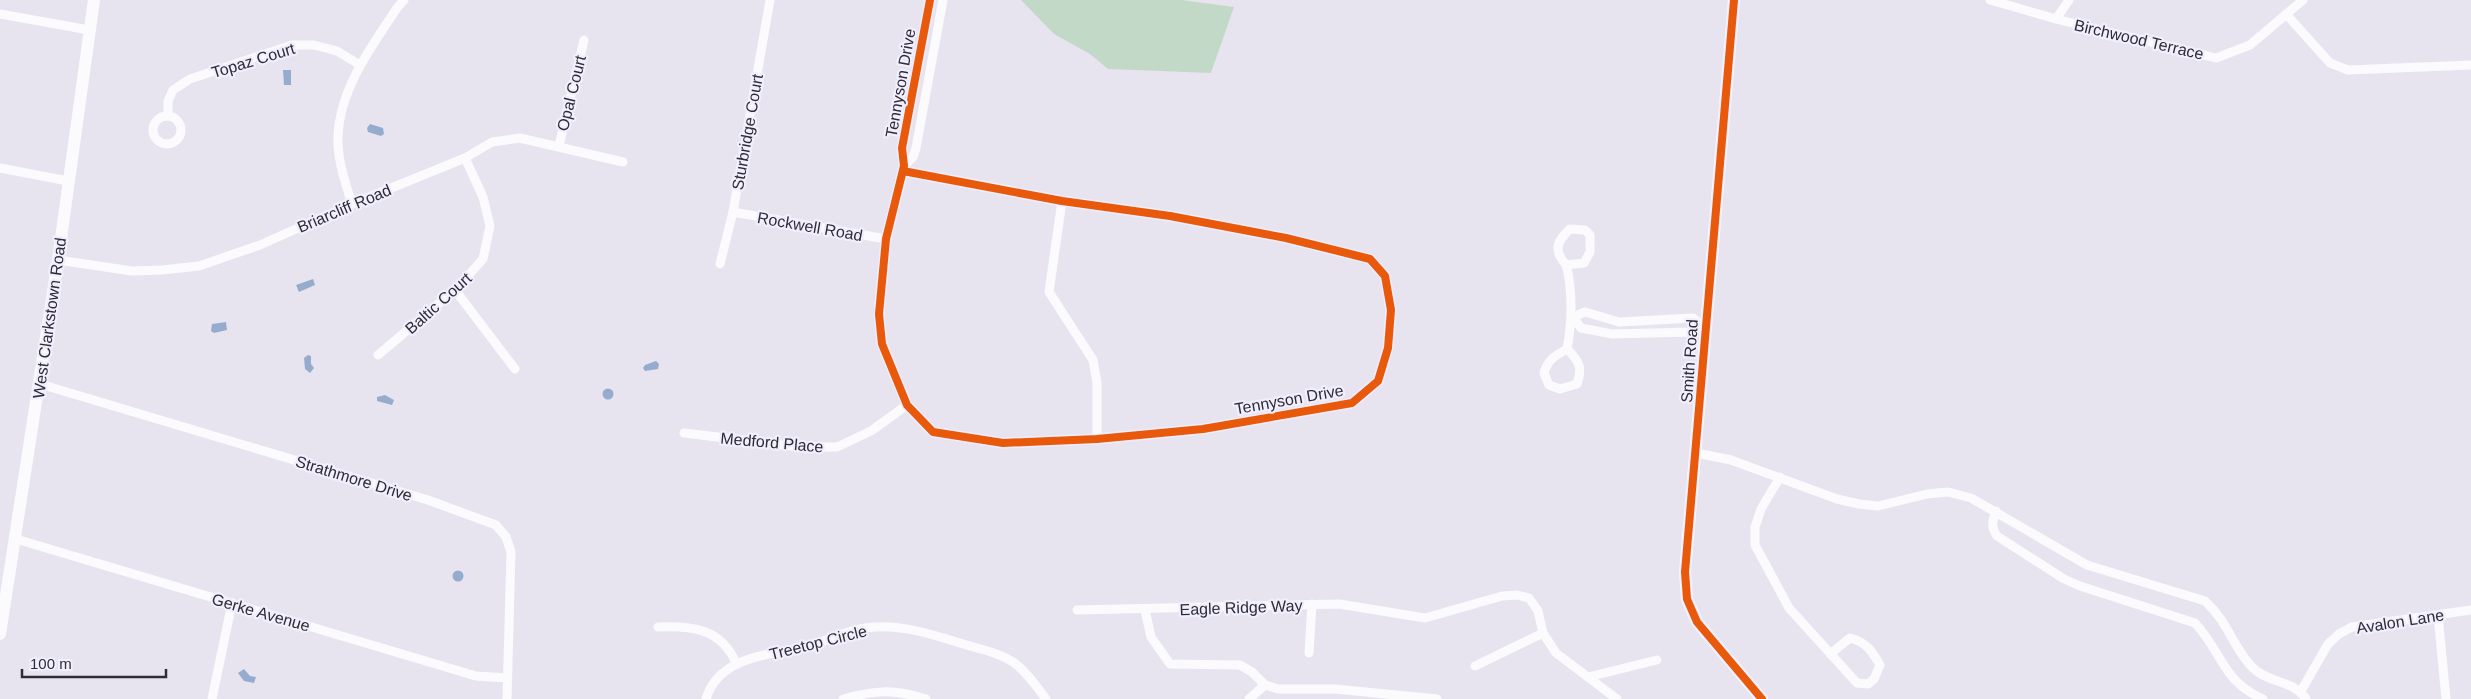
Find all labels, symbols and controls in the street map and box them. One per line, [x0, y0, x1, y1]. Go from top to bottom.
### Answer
street label: Birchwood Terrace [2073, 16, 2205, 63]
street label: Tennyson Drive [883, 27, 918, 139]
street label: Topaz Court [209, 40, 297, 81]
street label: Opal Court [554, 53, 589, 133]
street label: Sturbridge Court [729, 72, 766, 191]
street label: Briarcliff Road [295, 181, 394, 236]
street label: Rockwell Road [756, 209, 864, 244]
street label: West Clarkstown Road [30, 236, 69, 400]
street label: Baltic Court [402, 269, 475, 337]
street label: Smith Road [1678, 319, 1701, 403]
street label: Tennyson Drive [1233, 382, 1345, 417]
street label: Medford Place [720, 430, 824, 455]
street label: Strathmore Drive [294, 453, 414, 504]
street label: Gerke Avenue [210, 590, 312, 635]
street label: Eagle Ridge Way [1179, 597, 1303, 618]
street label: Avalon Lane [2355, 606, 2445, 637]
street label: Treetop Circle [768, 622, 869, 663]
scale bar [22, 646, 166, 678]
text: 100 m [30, 655, 72, 672]

